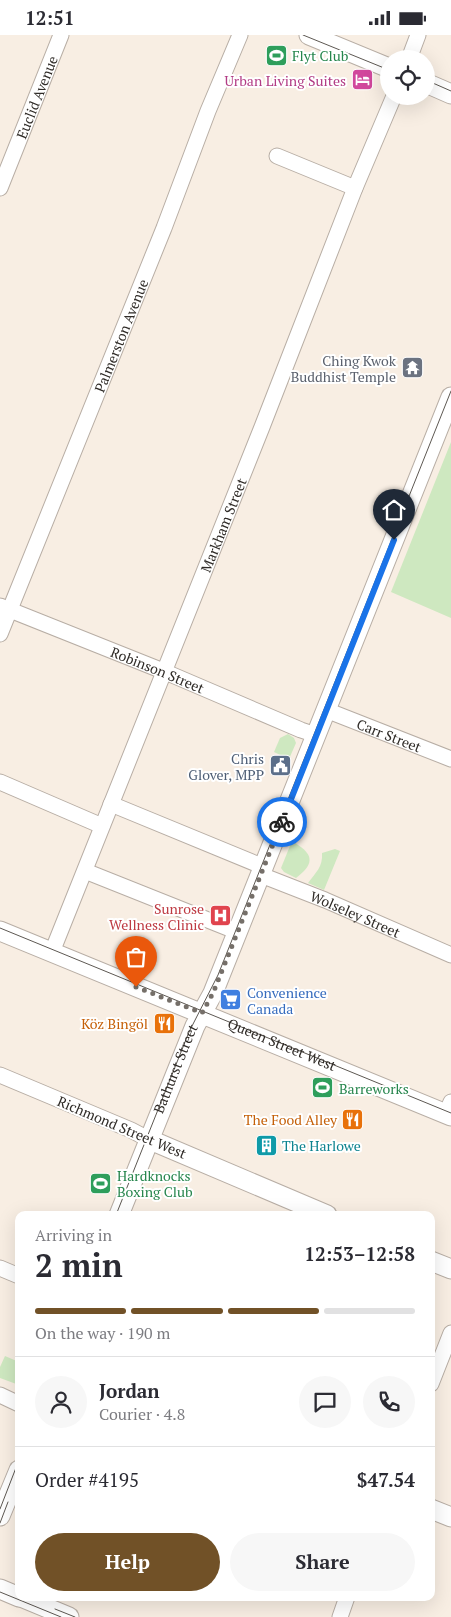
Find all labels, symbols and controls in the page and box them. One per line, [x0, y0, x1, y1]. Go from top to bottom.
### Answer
text: 12:51 [25, 5, 74, 30]
sports icon: Flyt Club [264, 43, 288, 67]
place label: Flyt Club [292, 46, 349, 65]
map controls [380, 50, 435, 105]
button: locate [380, 50, 435, 105]
street label: Euclid Avenue [11, 53, 61, 141]
hotel icon: Urban Living Suites [350, 68, 374, 92]
place label: Urban Living Suites [224, 71, 346, 90]
street label: Palmerston Avenue [89, 276, 152, 395]
place label: Ching Kwok Buddhist Temple [291, 351, 397, 386]
temple icon: Ching Kwok Buddhist Temple [400, 356, 424, 380]
street label: Markham Street [195, 474, 251, 575]
pin [373, 489, 415, 540]
icon: home [380, 496, 408, 524]
street label: Robinson Street [108, 642, 208, 697]
street label: Carr Street [354, 714, 425, 756]
place label: Chris Glover, MPP [188, 749, 264, 784]
public building icon: Chris Glover, MPP [268, 754, 292, 778]
courier [257, 797, 307, 847]
icon: bike [268, 808, 296, 836]
street label: Wolseley Street [308, 886, 404, 942]
place label: Sunrose Wellness Clinic [109, 899, 204, 934]
hospital icon: Sunrose Wellness Clinic [208, 904, 232, 928]
pin [115, 936, 157, 987]
icon: bag [122, 943, 150, 971]
place label: Convenience Canada [247, 983, 327, 1018]
supermarket icon: Convenience Canada [219, 988, 243, 1012]
restaurant icon: Köz Bingöl [152, 1011, 176, 1035]
street label: Queen Street West [225, 1013, 340, 1075]
place label: Köz Bingöl [81, 1014, 148, 1033]
street label: Bathurst Street [148, 1020, 202, 1116]
sports icon: Barreworks [311, 1076, 335, 1100]
place label: Barreworks [339, 1079, 409, 1098]
street label: Richmond Street West [55, 1091, 190, 1163]
restaurant icon: The Food Alley [341, 1107, 365, 1131]
place label: The Food Alley [244, 1110, 338, 1129]
building icon: The Harlowe [254, 1133, 278, 1157]
place label: The Harlowe [282, 1136, 361, 1155]
place label: Hardknocks Boxing Club [117, 1166, 193, 1201]
sports icon: Hardknocks Boxing Club [89, 1171, 113, 1195]
text: Arriving in [35, 1224, 112, 1246]
text: 12:53–12:58 [304, 1241, 415, 1266]
text: 2 min [35, 1244, 123, 1286]
text: On the way · 190 m [35, 1322, 170, 1344]
button: person [35, 1376, 87, 1428]
button: chat [299, 1376, 351, 1428]
button: phone [363, 1376, 415, 1428]
text: Jordan [99, 1378, 160, 1403]
text: Courier · 4.8 [99, 1403, 185, 1425]
text: Order #4195 [35, 1467, 139, 1492]
text: $47.54 [357, 1467, 415, 1492]
button: Help [35, 1533, 220, 1591]
button: Share [230, 1533, 415, 1591]

